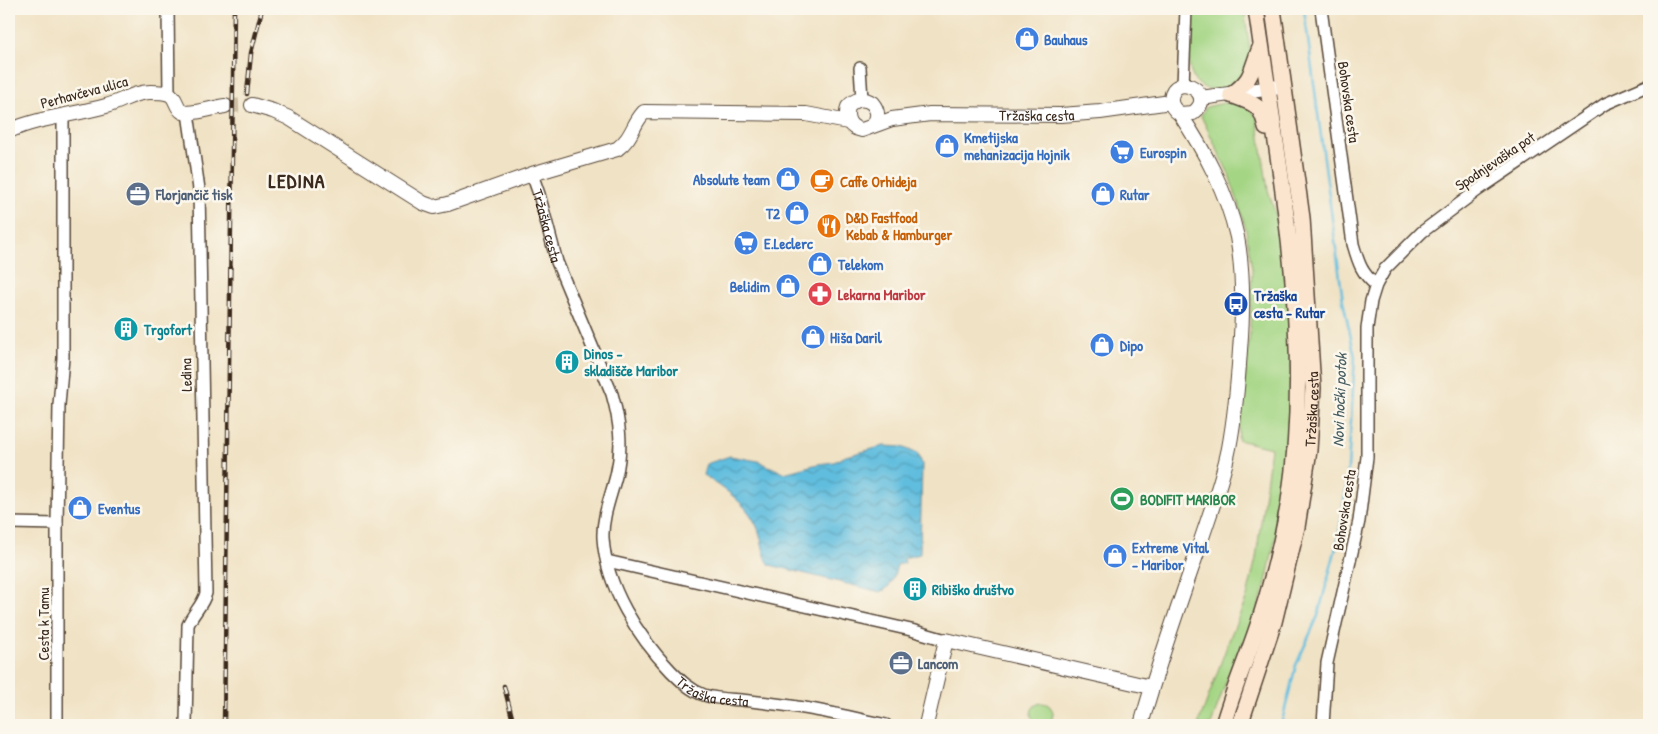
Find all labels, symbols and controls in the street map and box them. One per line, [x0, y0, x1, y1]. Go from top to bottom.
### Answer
shop icon: Bauhaus [1014, 26, 1040, 52]
place label: Bauhaus [1044, 29, 1088, 50]
street label: Bohovska cesta [1333, 60, 1365, 144]
street label: Perhavčeva ulica [38, 70, 130, 114]
street label: Tržaška cesta [999, 104, 1075, 126]
street label: Spodnjevaška pot [1451, 126, 1540, 196]
place label: Kmetijska mehanizacija Hojnik [964, 127, 1071, 165]
shop icon: Kmetijska mehanizacija Hojnik [934, 133, 960, 159]
supermarket icon: Eurospin [1109, 139, 1135, 165]
place label: Eurospin [1140, 142, 1187, 164]
shop icon: Absolute team [775, 166, 801, 192]
district label: LEDINA [269, 167, 325, 194]
cafe icon: Caffe Orhideja [809, 168, 835, 194]
place label: Absolute team [693, 169, 770, 190]
place label: Caffe Orhideja [840, 171, 917, 192]
office icon: Florjančič tisk [125, 181, 151, 207]
shop icon: Rutar [1090, 181, 1116, 207]
place label: Florjančič tisk [155, 184, 233, 205]
place label: Rutar [1120, 184, 1150, 205]
street label: Tržaška cesta [528, 186, 567, 265]
shop icon: T2 [784, 200, 810, 226]
place label: T2 [765, 203, 781, 224]
place label: D&D Fastfood Kebab & Hamburger [846, 207, 953, 246]
restaurant icon: D&D Fastfood Kebab & Hamburger [816, 213, 842, 239]
supermarket icon: E.Leclerc [733, 230, 759, 256]
place label: E.Leclerc [764, 233, 814, 254]
shop icon: Telekom [807, 251, 833, 277]
place label: Telekom [837, 254, 883, 275]
shop icon: Belidim [775, 273, 801, 299]
place label: Belidim [730, 276, 770, 297]
pharmacy icon: Lekarna Maribor [807, 281, 833, 307]
place label: Lekarna Maribor [838, 284, 926, 305]
place label: Tržaška cesta - Rutar [1253, 285, 1325, 323]
bus stop icon: Tržaška cesta - Rutar [1223, 291, 1249, 317]
building icon: Trgofort [113, 316, 139, 342]
place label: Trgofort [143, 319, 193, 341]
shop icon: Hiša Daril [800, 324, 826, 350]
place label: Hiša Daril [830, 327, 883, 348]
shop icon: Dipo [1089, 332, 1115, 358]
place label: Dipo [1120, 335, 1143, 357]
place label: Dinos - skladišče Maribor [584, 343, 678, 381]
building icon: Dinos - skladišče Maribor [554, 349, 580, 375]
water label: Novi hočki potok [1326, 351, 1352, 447]
street label: Ledina [175, 358, 197, 392]
street label: Tržaška cesta [1299, 371, 1324, 447]
street label: Bohovska cesta [1327, 468, 1361, 552]
sports icon: BODIFIT MARIBOR [1109, 486, 1135, 512]
place label: BODIFIT MARIBOR [1140, 489, 1236, 510]
shop icon: Eventus [67, 495, 93, 521]
place label: Eventus [98, 498, 141, 519]
place label: Extreme Vital - Maribor [1132, 537, 1210, 575]
shop icon: Extreme Vital - Maribor [1102, 543, 1128, 569]
building icon: Ribiško društvo [902, 576, 928, 602]
place label: Ribiško društvo [932, 579, 1014, 600]
street label: Cesta k Tamu [33, 587, 54, 661]
office icon: Lancom [888, 650, 914, 676]
place label: Lancom [918, 653, 958, 674]
street label: Tržaška cesta [672, 671, 750, 711]

